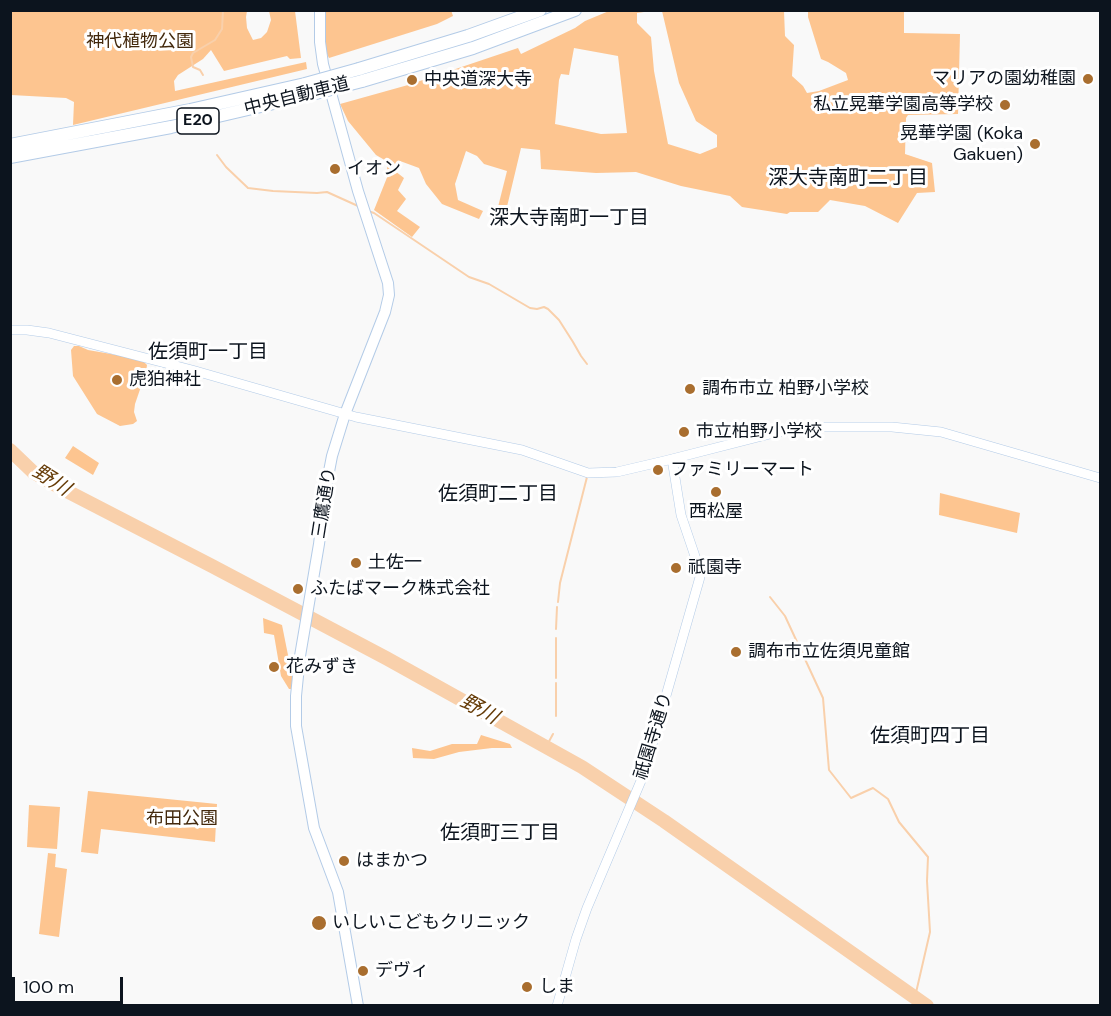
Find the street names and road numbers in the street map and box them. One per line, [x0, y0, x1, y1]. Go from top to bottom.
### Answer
street label: 中央自動車道 [242, 73, 352, 121]
road number: E20 [177, 108, 219, 134]
street label: 三鷹通り [309, 466, 341, 540]
street label: 祇園寺通り [631, 690, 677, 782]

